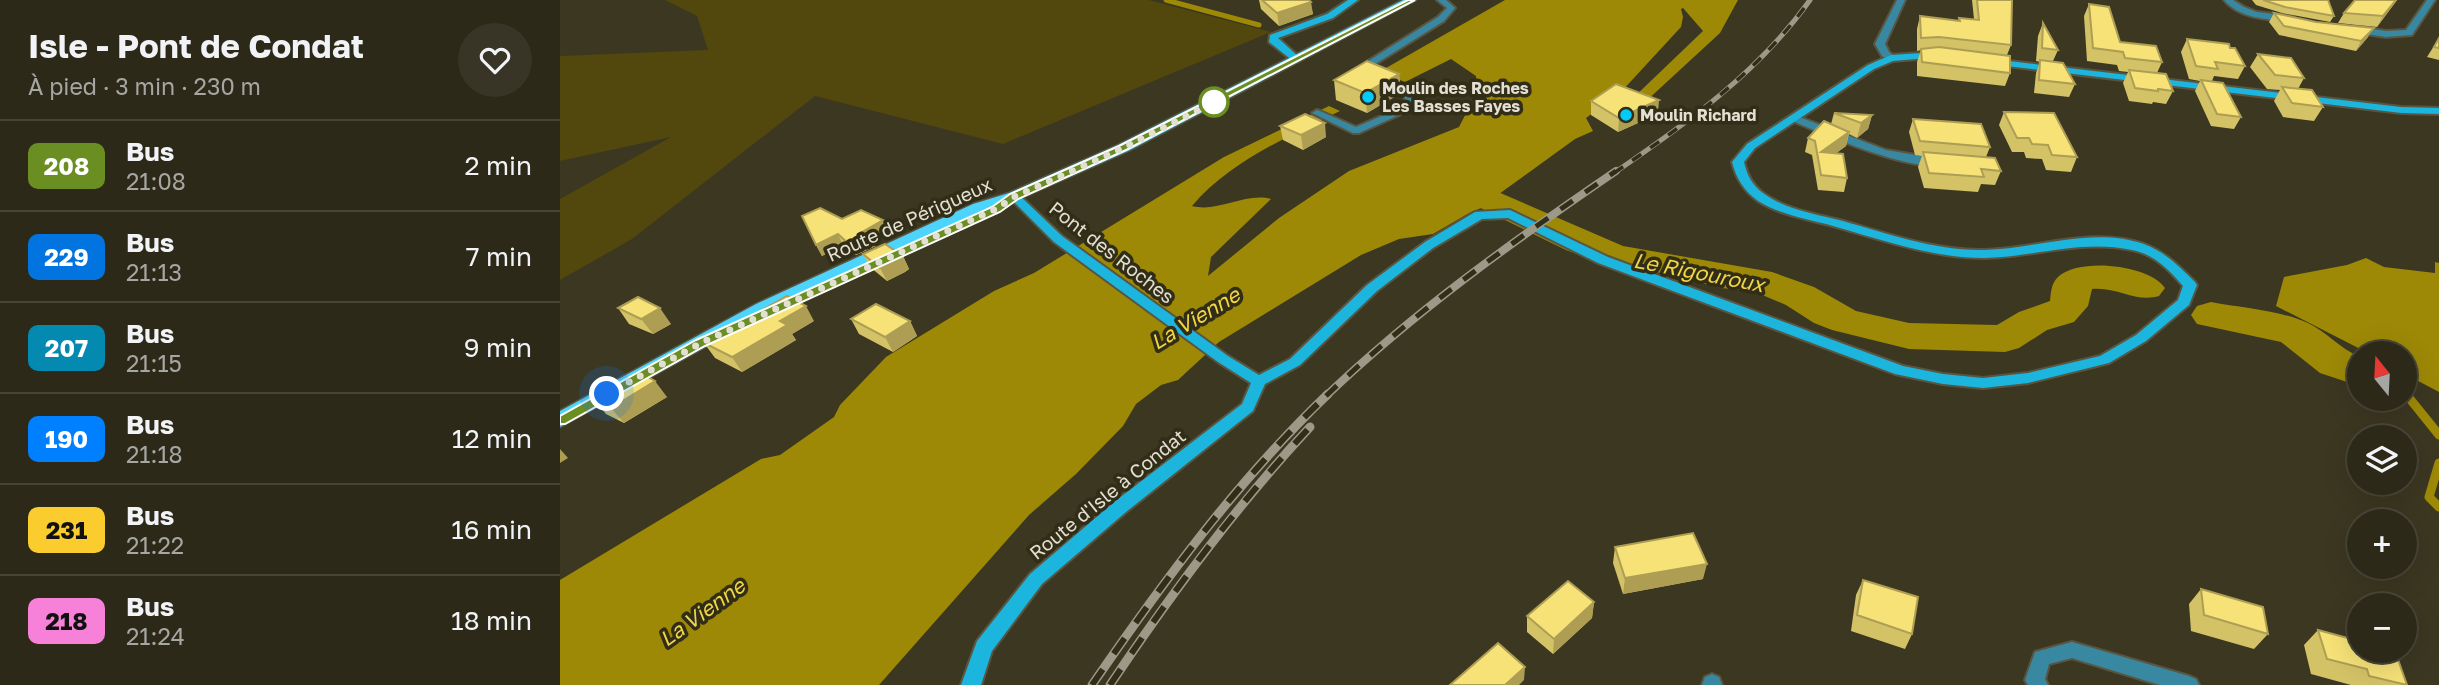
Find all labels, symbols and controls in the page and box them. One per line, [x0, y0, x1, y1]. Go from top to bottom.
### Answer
button: heart [458, 23, 532, 97]
text: Isle - Pont de Condat [28, 26, 364, 65]
text: À pied · 3 min · 230 m [28, 72, 261, 100]
place label: Moulin des Roches Les Basses Fayes [1382, 78, 1529, 116]
unlabelled marker [1199, 87, 1229, 117]
marker: Moulin des Roches Les Basses Fayes [1360, 89, 1376, 105]
place label: Moulin Richard [1640, 105, 1756, 125]
marker: Moulin Richard [1618, 107, 1634, 123]
text: Bus [126, 136, 174, 167]
text: 2 min [464, 150, 532, 181]
text: 208 [44, 151, 89, 180]
text: 21:08 [126, 167, 186, 195]
street label: Route de Périgueux [823, 172, 995, 266]
street label: Pont des Roches [1045, 196, 1179, 308]
text: Bus [126, 227, 174, 258]
text: 7 min [466, 241, 532, 272]
text: 229 [44, 242, 89, 271]
water label: Le Rigouroux [1632, 247, 1769, 298]
text: 21:13 [126, 258, 182, 286]
water label: La Vienne [1146, 280, 1246, 355]
text: Bus [126, 318, 174, 349]
text: 9 min [464, 332, 532, 363]
text: 207 [45, 333, 88, 362]
north arrow [2347, 341, 2417, 411]
map controls [2347, 341, 2417, 663]
text: 21:15 [126, 349, 182, 377]
your location [589, 376, 624, 411]
text: Bus [126, 409, 174, 440]
text: 12 min [452, 423, 532, 454]
text: 190 [45, 424, 88, 453]
street label: Route d'Isle à Condat [1024, 424, 1190, 564]
button: layers [2347, 425, 2417, 495]
text: 21:18 [126, 440, 183, 468]
text: Bus [126, 500, 174, 531]
button: + [2347, 509, 2417, 579]
text: 16 min [451, 514, 532, 545]
text: 231 [46, 515, 87, 544]
text: 21:22 [126, 531, 184, 559]
water label: La Vienne [654, 571, 751, 652]
text: Bus [126, 591, 174, 622]
button: − [2347, 593, 2417, 663]
text: 18 min [451, 605, 532, 636]
text: 218 [45, 606, 88, 635]
text: 21:24 [126, 622, 185, 650]

